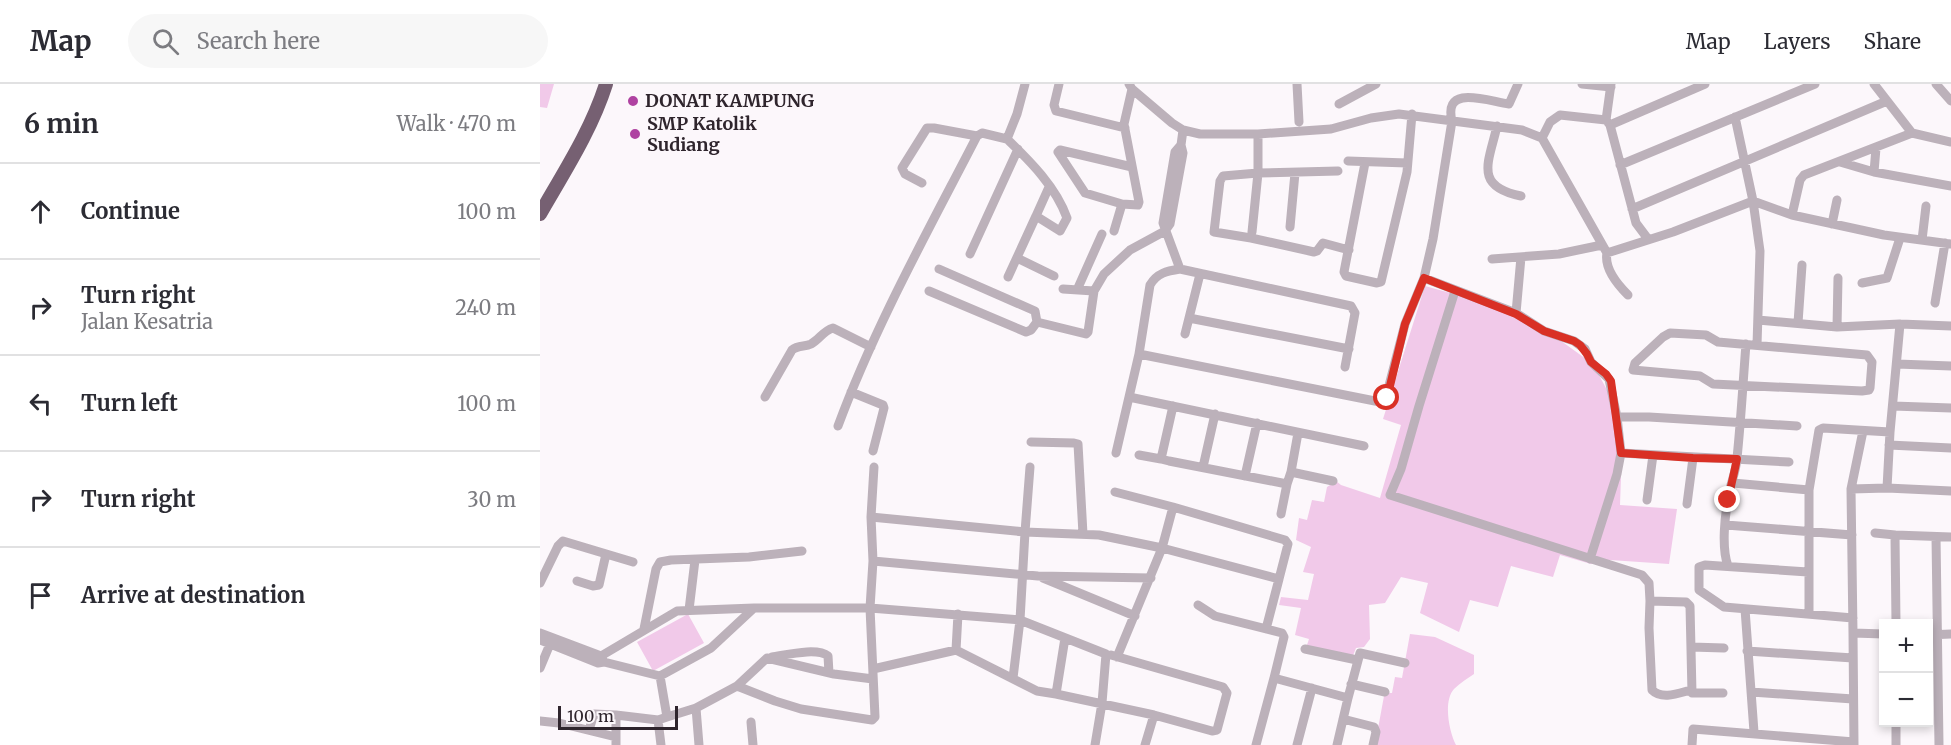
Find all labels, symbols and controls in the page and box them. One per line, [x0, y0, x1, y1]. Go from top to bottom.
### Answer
search box [128, 14, 548, 68]
text: Map [30, 23, 92, 59]
icon: search [149, 25, 182, 58]
text: Search here [197, 27, 320, 55]
text: Map [1686, 28, 1731, 55]
text: Layers [1764, 28, 1831, 55]
text: Share [1864, 28, 1921, 55]
place label: DONAT KAMPUNG [645, 89, 814, 112]
marker: DONAT KAMPUNG [626, 94, 640, 108]
text: 6 min [24, 107, 99, 140]
text: Walk · 470 m [397, 111, 516, 136]
place label: SMP Katolik Sudiang [647, 112, 757, 156]
marker: SMP Katolik Sudiang [628, 127, 642, 141]
icon: ahead [24, 195, 57, 228]
text: Continue [81, 197, 180, 225]
text: 100 m [457, 199, 516, 224]
text: Turn right [81, 281, 195, 309]
icon: right [24, 291, 57, 324]
text: 240 m [455, 295, 516, 320]
text: Jalan Kesatria [81, 309, 213, 334]
route start [1373, 384, 1399, 410]
icon: left [24, 387, 57, 420]
text: Turn left [81, 389, 178, 417]
text: 100 m [457, 391, 516, 416]
icon: right [24, 483, 57, 516]
text: Turn right [81, 485, 195, 513]
route end [1714, 486, 1740, 512]
text: 30 m [467, 487, 516, 512]
icon: arrive [24, 579, 57, 612]
text: Arrive at destination [81, 581, 305, 609]
map controls [1879, 619, 1933, 727]
button: + [1879, 619, 1933, 673]
button: − [1879, 673, 1933, 727]
scale bar [558, 703, 678, 730]
text: 100 m [567, 706, 614, 726]

